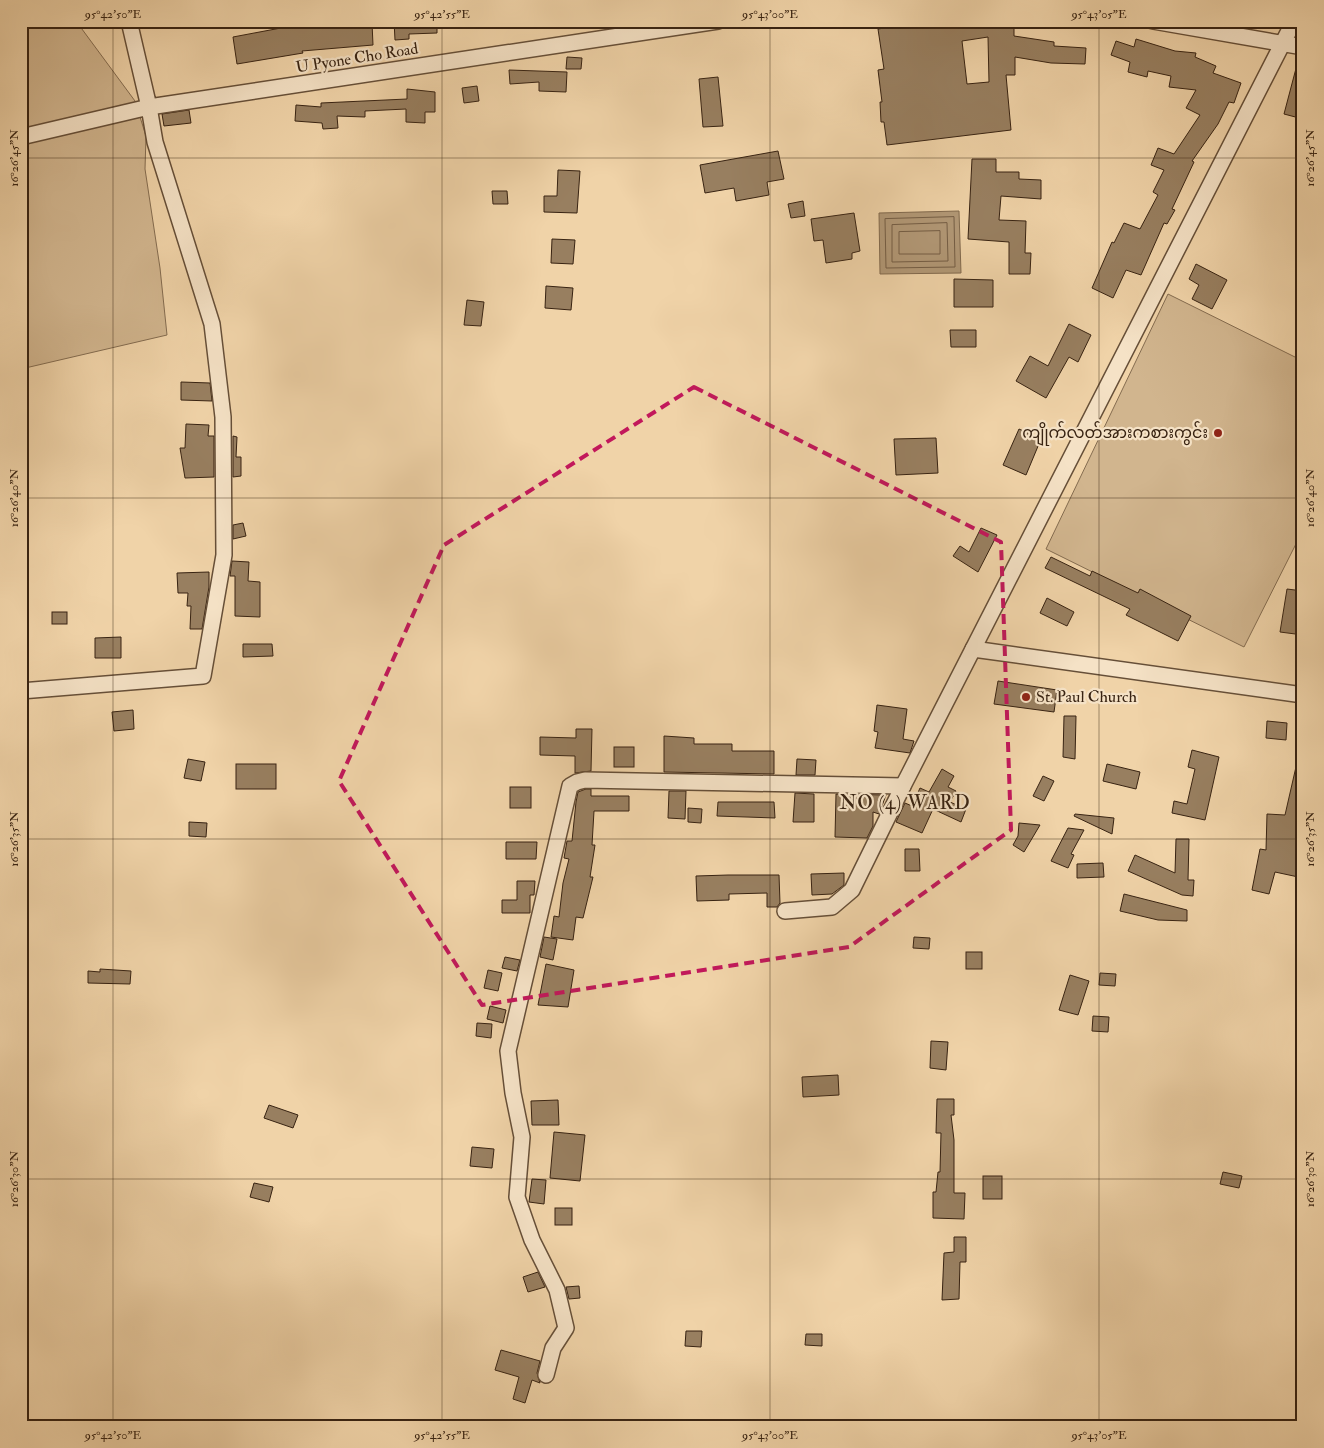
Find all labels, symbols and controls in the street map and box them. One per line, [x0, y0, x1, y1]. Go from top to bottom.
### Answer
text: 95°42'50"E [84, 7, 142, 22]
text: 95°42'55"E [413, 7, 470, 22]
text: 95°43'00"E [741, 7, 798, 22]
text: 95°43'05"E [1070, 7, 1127, 22]
street label: U Pyone Cho Road [294, 38, 420, 78]
text: 16°26'45"N [7, 129, 22, 187]
text: 16°26'45"N [1303, 129, 1318, 187]
place label: ကျိုက်လတ်အားကစားကွင်း [1022, 421, 1208, 446]
marker: ကျိုက်လတ်အားကစားကွင်း [1212, 427, 1224, 439]
text: 16°26'40"N [7, 469, 22, 527]
text: 16°26'40"N [1303, 469, 1318, 527]
place label: St. Paul Church [1036, 687, 1137, 707]
marker: St. Paul Church [1020, 691, 1032, 703]
district label: NO (4) WARD [839, 791, 971, 815]
text: 16°26'35"N [7, 811, 22, 867]
text: 16°26'35"N [1303, 811, 1318, 867]
text: 16°26'30"N [7, 1151, 22, 1207]
text: 16°26'30"N [1303, 1151, 1318, 1207]
text: 95°42'50"E [84, 1428, 142, 1443]
text: 95°42'55"E [413, 1428, 470, 1443]
text: 95°43'00"E [741, 1428, 798, 1443]
text: 95°43'05"E [1070, 1428, 1127, 1443]

